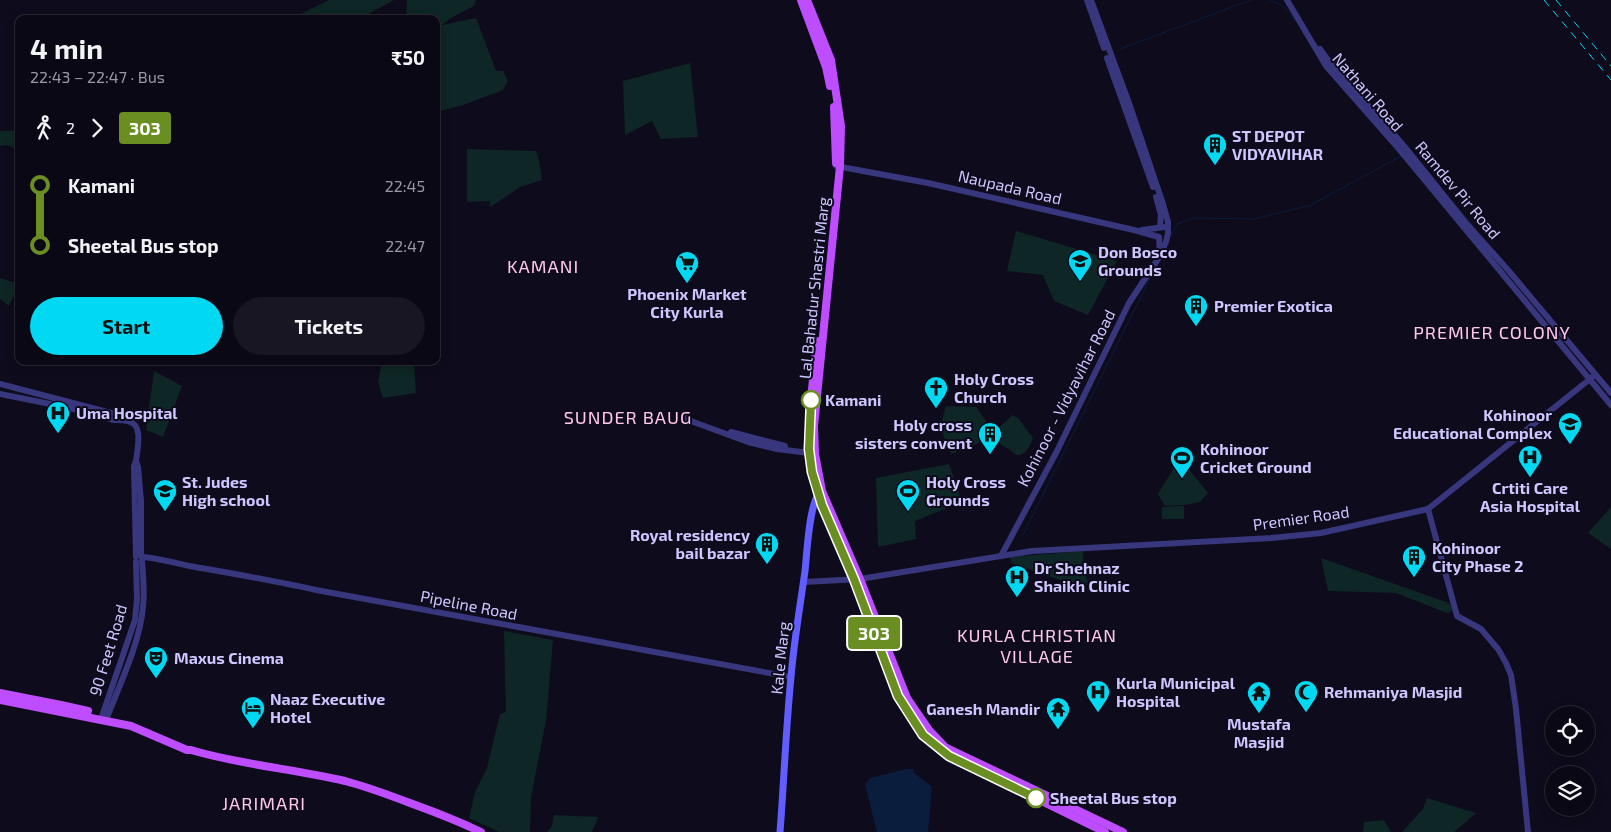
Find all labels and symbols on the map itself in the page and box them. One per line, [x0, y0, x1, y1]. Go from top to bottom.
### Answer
street label: Nathani Road [1329, 48, 1408, 135]
place label: ST DEPOT VIDYAVIHAR [1232, 126, 1323, 163]
building icon: ST DEPOT VIDYAVIHAR [1202, 132, 1228, 166]
street label: Ramdev Pir Road [1412, 137, 1505, 243]
street label: Naupada Road [957, 165, 1064, 208]
street label: Lal Bahadur Shastri Marg [794, 196, 833, 380]
place label: Don Bosco Grounds [1098, 242, 1177, 279]
school or university icon: Don Bosco Grounds [1067, 248, 1093, 282]
supermarket icon: Phoenix Market City Kurla [674, 250, 700, 284]
district label: KAMANI [507, 255, 579, 277]
place label: Phoenix Market City Kurla [627, 284, 747, 322]
building icon: Premier Exotica [1183, 293, 1209, 327]
place label: Premier Exotica [1214, 296, 1333, 315]
street label: Kohinoor - Vidyavihar Road [1013, 306, 1119, 489]
district label: PREMIER COLONY [1413, 321, 1571, 343]
place label: Holy Cross Church [954, 369, 1034, 406]
church icon: Holy Cross Church [923, 375, 949, 409]
marker: Kamani [801, 390, 821, 410]
place label: Kamani [825, 390, 882, 409]
hospital icon: Uma Hospital [45, 400, 71, 434]
place label: Uma Hospital [76, 403, 178, 422]
place label: Kohinoor Educational Complex [1393, 405, 1552, 442]
district label: SUNDER BAUG [564, 406, 692, 428]
school or university icon: Kohinoor Educational Complex [1557, 411, 1583, 445]
place label: Holy cross sisters convent [855, 415, 972, 452]
building icon: Holy cross sisters convent [977, 421, 1003, 455]
place label: Kohinoor Cricket Ground [1200, 439, 1312, 476]
hospital icon: Crtiti Care Asia Hospital [1517, 444, 1543, 478]
sports icon: Kohinoor Cricket Ground [1169, 445, 1195, 479]
place label: St. Judes High school [182, 472, 271, 509]
place label: Holy Cross Grounds [926, 472, 1006, 509]
school or university icon: St. Judes High school [152, 478, 178, 512]
sports icon: Holy Cross Grounds [895, 478, 921, 512]
place label: Crtiti Care Asia Hospital [1480, 478, 1581, 515]
street label: Premier Road [1251, 501, 1350, 534]
place label: Royal residency bail bazar [630, 525, 750, 562]
building icon: Royal residency bail bazar [754, 531, 780, 565]
place label: Kohinoor City Phase 2 [1432, 538, 1523, 576]
building icon: Kohinoor City Phase 2 [1401, 544, 1427, 578]
place label: Dr Shehnaz Shaikh Clinic [1034, 558, 1130, 595]
hospital icon: Dr Shehnaz Shaikh Clinic [1004, 564, 1030, 598]
street label: Pipeline Road [419, 586, 519, 623]
street label: 90 Feet Road [85, 602, 130, 698]
line badge: 303 [845, 617, 903, 649]
street label: Kale Marg [766, 620, 793, 695]
district label: KURLA CHRISTIAN VILLAGE [957, 624, 1117, 667]
theatre icon: Maxus Cinema [143, 645, 169, 679]
place label: Maxus Cinema [174, 648, 284, 667]
place label: Kurla Municipal Hospital [1116, 673, 1236, 710]
hospital icon: Kurla Municipal Hospital [1085, 679, 1111, 713]
mosque icon: Rehmaniya Masjid [1293, 679, 1319, 713]
temple icon: Mustafa Masjid [1246, 680, 1272, 714]
place label: Rehmaniya Masjid [1324, 682, 1462, 702]
place label: Naaz Executive Hotel [270, 689, 385, 726]
hotel icon: Naaz Executive Hotel [240, 695, 266, 729]
temple icon: Ganesh Mandir [1045, 696, 1071, 730]
place label: Ganesh Mandir [926, 699, 1040, 718]
place label: Mustafa Masjid [1227, 714, 1291, 751]
marker: Sheetal Bus stop [1026, 788, 1046, 808]
place label: Sheetal Bus stop [1050, 788, 1177, 807]
district label: JARIMARI [222, 792, 306, 814]

